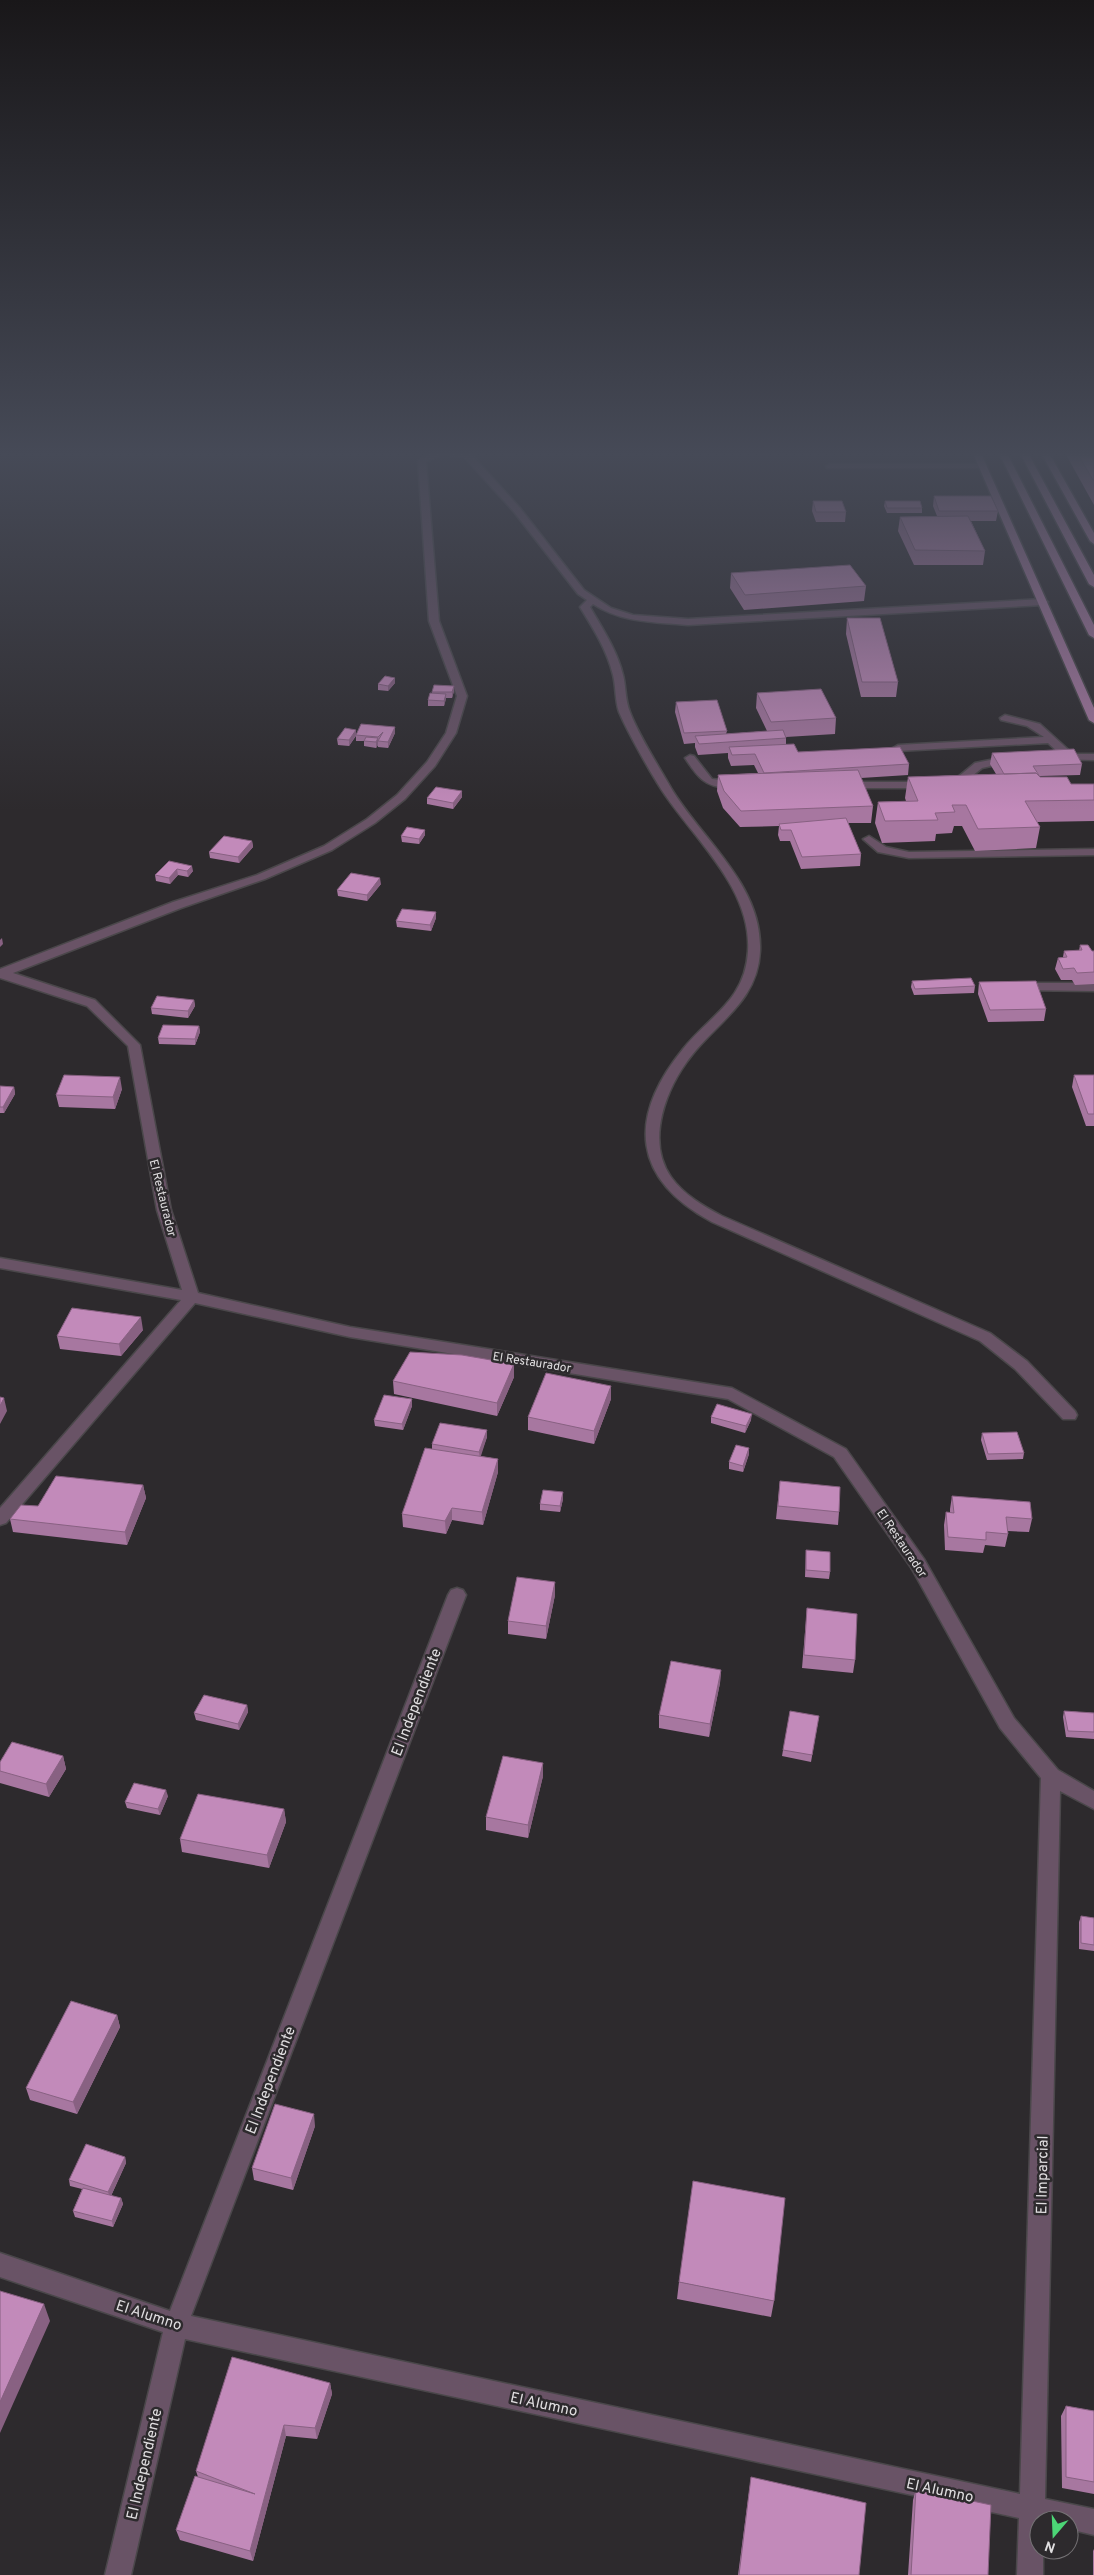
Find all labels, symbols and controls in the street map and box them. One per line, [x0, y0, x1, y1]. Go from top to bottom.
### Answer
street label: El Restaurador [145, 1158, 179, 1239]
street label: El Restaurador [491, 1349, 573, 1377]
street label: El Restaurador [872, 1506, 930, 1581]
street label: El Independiente [388, 1646, 447, 1759]
street label: El Independiente [242, 2024, 301, 2137]
street label: El Imparcial [1033, 2135, 1054, 2215]
street label: El Alumno [113, 2297, 184, 2336]
street label: El Alumno [508, 2389, 579, 2422]
street label: El Independiente [123, 2407, 168, 2522]
street label: El Alumno [904, 2475, 975, 2508]
north arrow [1029, 2510, 1079, 2560]
text: N [1043, 2536, 1058, 2556]

